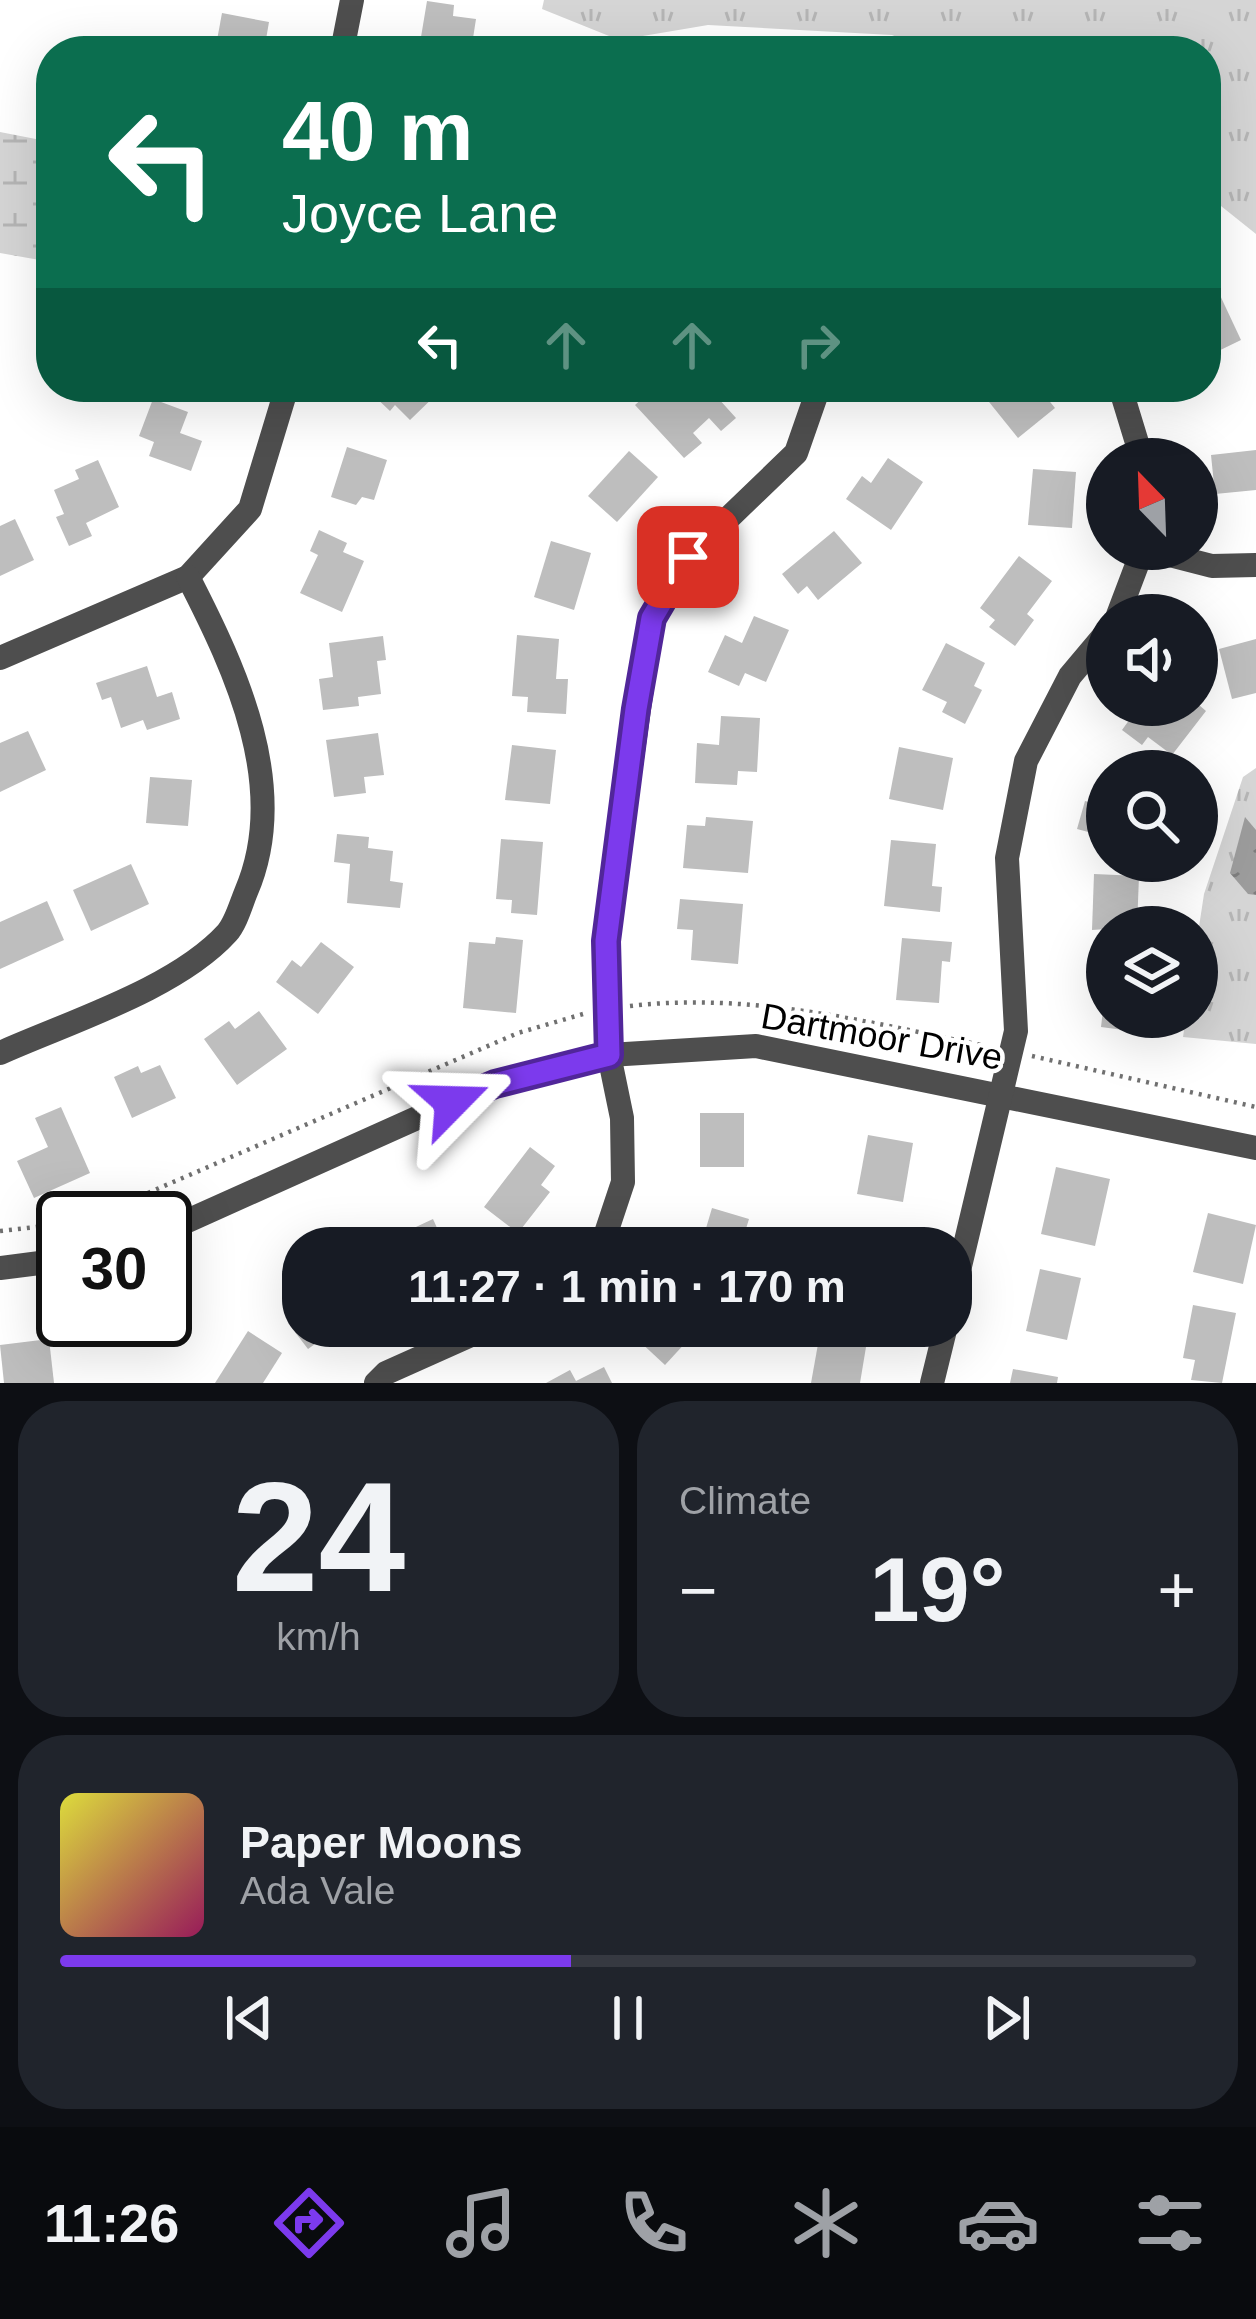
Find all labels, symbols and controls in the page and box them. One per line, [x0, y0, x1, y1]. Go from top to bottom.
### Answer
icon: left [84, 84, 240, 240]
text: 40 m [282, 84, 473, 178]
text: Joyce Lane [282, 183, 558, 243]
icon: left [407, 312, 473, 378]
icon: ahead [533, 312, 599, 378]
icon: ahead [659, 312, 725, 378]
icon: right [785, 312, 851, 378]
north arrow [1086, 438, 1218, 570]
map controls [1086, 438, 1218, 1038]
pin [637, 506, 739, 608]
icon: arrive [655, 524, 721, 590]
button: sound [1086, 594, 1218, 726]
button: search [1086, 750, 1218, 882]
button: layers [1086, 906, 1218, 1038]
street label: Dartmoor Drive [758, 995, 1006, 1078]
position arrow [389, 1039, 515, 1165]
speed limit sign: 30 [36, 1191, 192, 1347]
text: 11:27 · 1 min · 170 m [408, 1261, 846, 1312]
text: 24 [232, 1450, 405, 1624]
text: Climate [679, 1479, 811, 1522]
text: 19° [869, 1540, 1006, 1640]
text: − [679, 1553, 718, 1627]
text: + [1157, 1553, 1196, 1627]
text: km/h [276, 1615, 361, 1658]
text: Paper Moons [240, 1817, 523, 1868]
text: Ada Vale [240, 1869, 395, 1912]
icon: previous [216, 1985, 282, 2051]
icon: pause [595, 1985, 661, 2051]
icon: next [974, 1985, 1040, 2051]
icon: directions [267, 2181, 351, 2265]
icon: music [439, 2181, 523, 2265]
icon: phone [612, 2181, 696, 2265]
icon: climate [784, 2181, 868, 2265]
icon: car [956, 2181, 1040, 2265]
icon: filters [1128, 2181, 1212, 2265]
text: 11:26 [44, 2193, 179, 2253]

